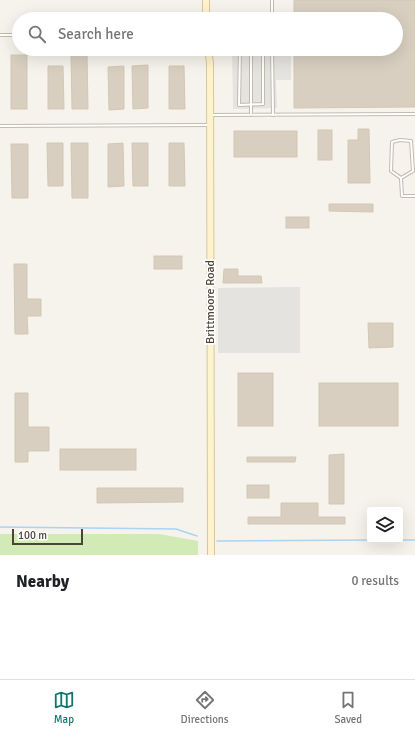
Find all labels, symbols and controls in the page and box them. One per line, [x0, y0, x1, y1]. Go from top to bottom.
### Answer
search box [12, 12, 403, 56]
icon: search [26, 23, 48, 45]
text: Search here [58, 25, 134, 43]
street label: Brittmoore Road [203, 260, 218, 344]
map controls [367, 507, 403, 543]
button: layers [367, 507, 403, 543]
scale bar [12, 527, 83, 546]
text: 100 m [18, 529, 47, 542]
text: Nearby [16, 571, 69, 592]
text: 0 results [351, 573, 399, 589]
tab: Map [53, 689, 75, 726]
tab: Directions [181, 689, 229, 726]
tab: Saved [334, 689, 362, 726]

